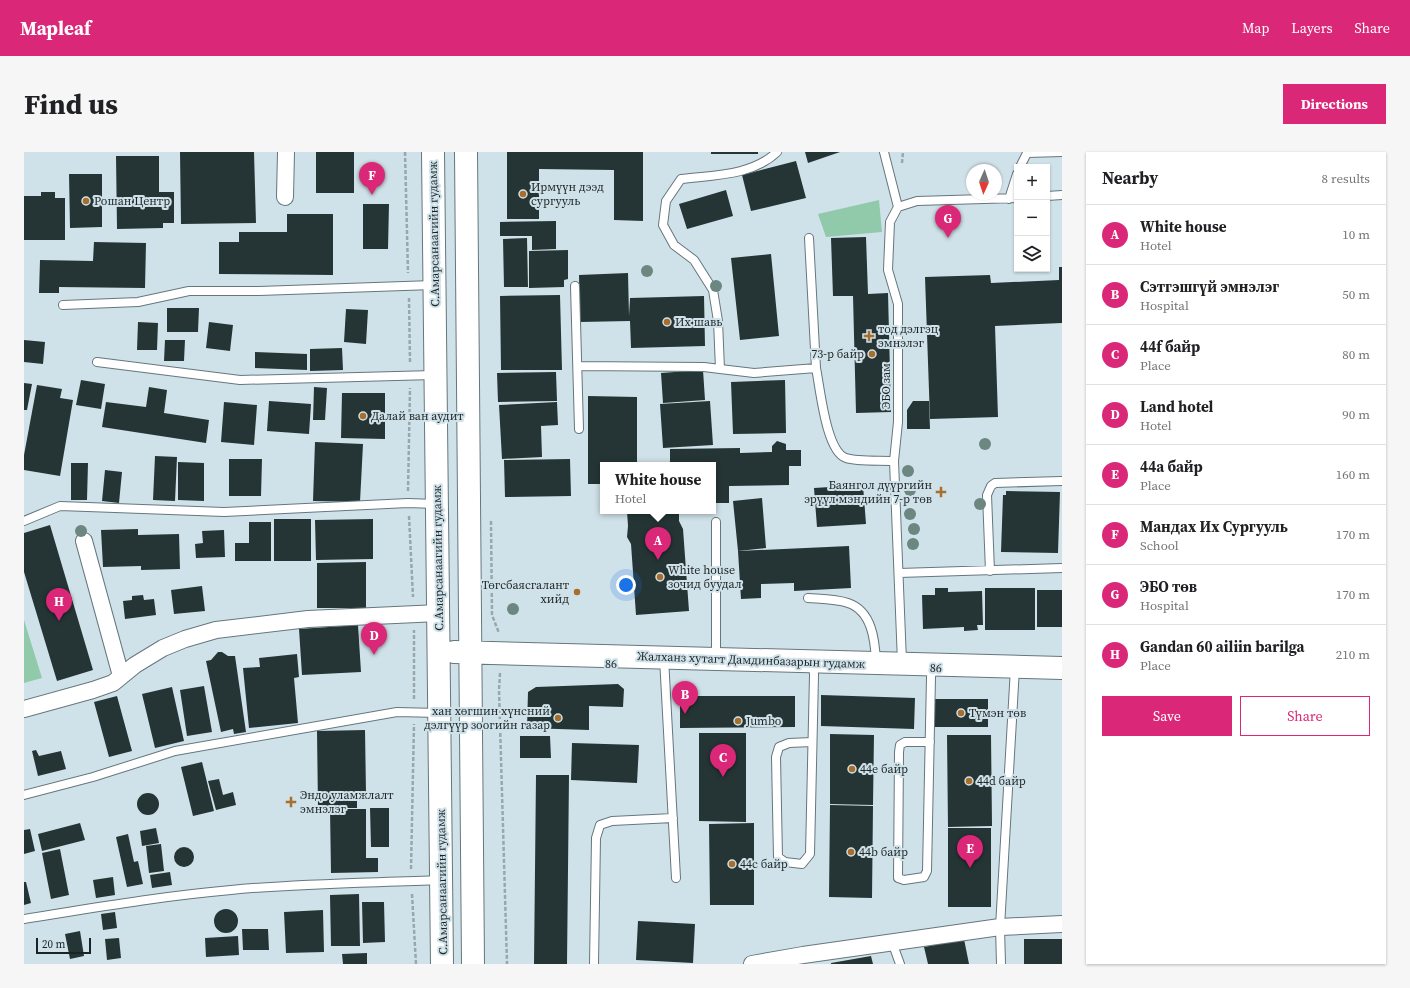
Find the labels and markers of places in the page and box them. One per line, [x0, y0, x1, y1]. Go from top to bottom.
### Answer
pin: F [359, 162, 385, 195]
place label: Ирмүүн дээд сургууль [531, 179, 604, 209]
marker: Ирмүүн дээд сургууль [518, 189, 528, 199]
place label: Рошан Центр [94, 193, 170, 209]
marker: Рошан Центр [81, 196, 91, 206]
pin: G [935, 205, 961, 238]
place label: Их шавь [675, 314, 722, 330]
marker: Их шавь [662, 317, 672, 327]
place label: тод дэлгэц эмнэлэг [878, 321, 939, 351]
marker: тод дэлгэц эмнэлэг [863, 330, 875, 342]
place label: 73-р байр [811, 346, 864, 362]
marker: 73-р байр [867, 349, 877, 359]
place label: Далай ван аудит [371, 408, 464, 424]
marker: Далай ван аудит [358, 411, 368, 421]
place label: Баянгол дүүргийн эрүүл мэндийн 7-р төв [804, 477, 932, 507]
marker: Баянгол дүүргийн эрүүл мэндийн 7-р төв [935, 486, 947, 498]
pin: A [645, 527, 671, 560]
place label: White house зочид буудал [668, 562, 742, 592]
marker: White house зочид буудал [655, 572, 665, 582]
place label: Төгсбаясгалант хийд [482, 577, 570, 607]
marker: Төгсбаясгалант хийд [572, 587, 582, 597]
pin: H [46, 588, 72, 621]
pin: D [361, 622, 387, 655]
pin: B [672, 681, 698, 714]
place label: хан хөгшин хүнсний дэлгүүр зоогийн газар [424, 703, 550, 733]
place label: Түмэн төв [969, 705, 1026, 721]
marker: Түмэн төв [956, 708, 966, 718]
marker: хан хөгшин хүнсний дэлгүүр зоогийн газар [553, 713, 563, 723]
place label: Jumbo [745, 713, 782, 729]
marker: Jumbo [733, 716, 743, 726]
pin: C [710, 744, 736, 777]
place label: 44e байр [860, 761, 908, 777]
marker: 44e байр [847, 764, 857, 774]
place label: 44d байр [977, 773, 1026, 789]
marker: 44d байр [964, 776, 974, 786]
place label: Эндо уламжлалт эмнэлэг [300, 787, 394, 817]
marker: Эндо уламжлалт эмнэлэг [285, 796, 297, 808]
pin: E [957, 835, 983, 868]
place label: 44b байр [859, 844, 908, 860]
marker: 44b байр [846, 847, 856, 857]
place label: 44c байр [740, 856, 788, 872]
marker: 44c байр [727, 859, 737, 869]

